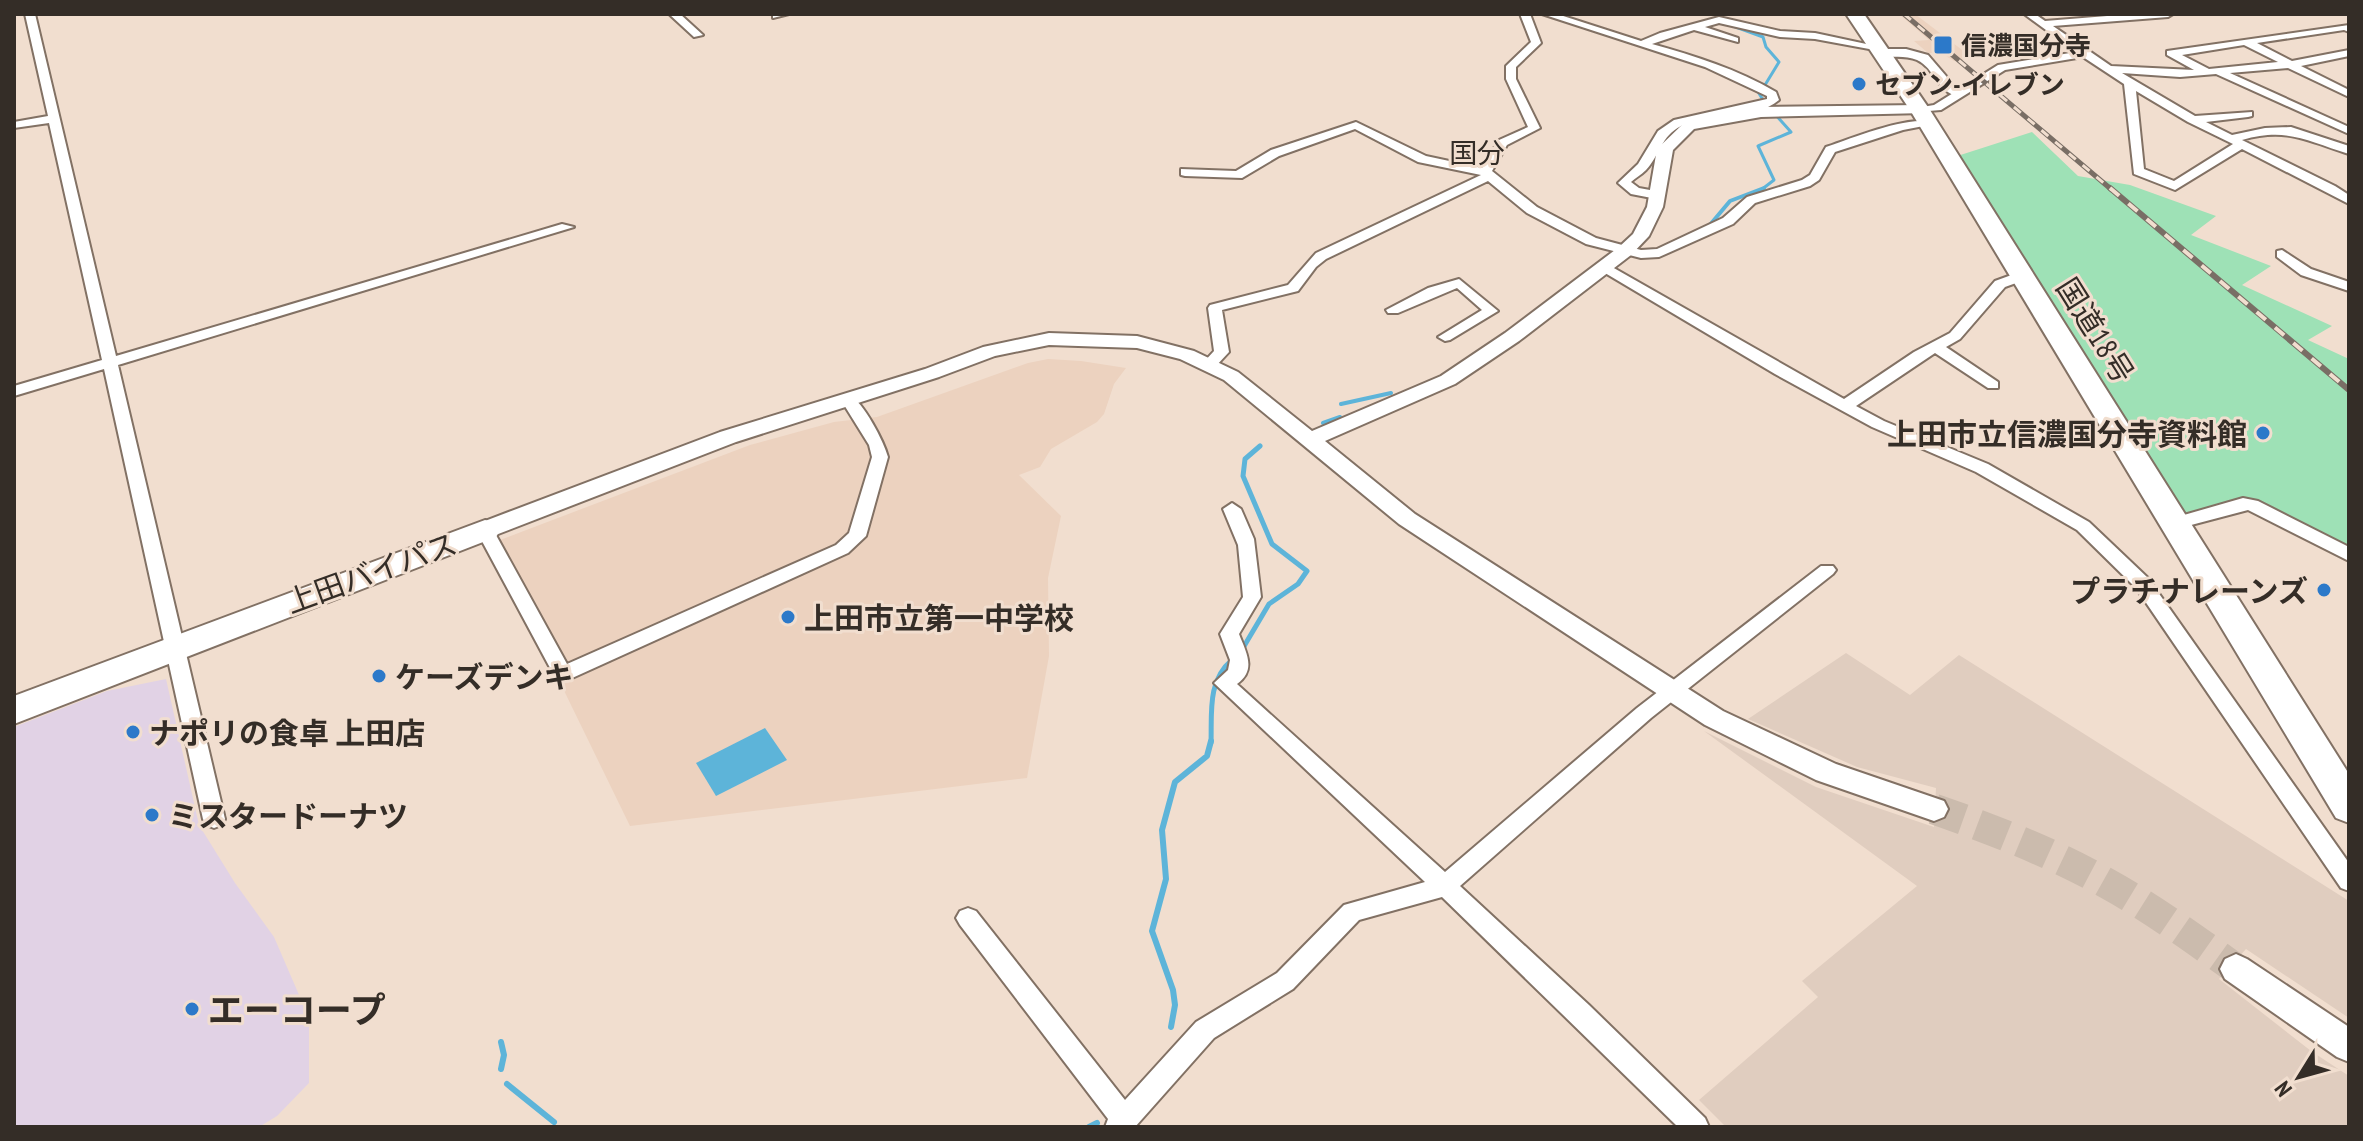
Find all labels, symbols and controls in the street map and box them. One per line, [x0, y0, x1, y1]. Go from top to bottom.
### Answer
place label: 信濃国分寺 [1961, 29, 2091, 62]
marker: 信濃国分寺 [1932, 34, 1954, 56]
place label: セブン-イレブン [1875, 68, 2065, 101]
marker: セブン-イレブン [1850, 75, 1868, 93]
district label: 国分 [1449, 134, 1505, 171]
street label: 国道18号 [2048, 270, 2144, 390]
place label: 上田市立信濃国分寺資料館 [1887, 414, 2247, 453]
marker: 上田市立信濃国分寺資料館 [2254, 424, 2272, 442]
street label: 上田バイパス [280, 523, 462, 621]
place label: プラチナレーンズ [2070, 571, 2308, 610]
marker: プラチナレーンズ [2315, 581, 2333, 599]
place label: 上田市立第一中学校 [804, 598, 1074, 637]
marker: 上田市立第一中学校 [779, 608, 797, 626]
place label: ケーズデンキ [395, 657, 574, 696]
marker: ケーズデンキ [370, 667, 388, 685]
place label: ナポリの食卓 上田店 [149, 713, 425, 752]
marker: ナポリの食卓 上田店 [124, 723, 142, 741]
place label: ミスタードーナツ [168, 796, 408, 835]
marker: ミスタードーナツ [143, 806, 161, 824]
place label: エーコープ [208, 986, 386, 1033]
marker: エーコープ [183, 1000, 201, 1018]
north arrow [2259, 1037, 2339, 1117]
text: N [2268, 1076, 2298, 1102]

